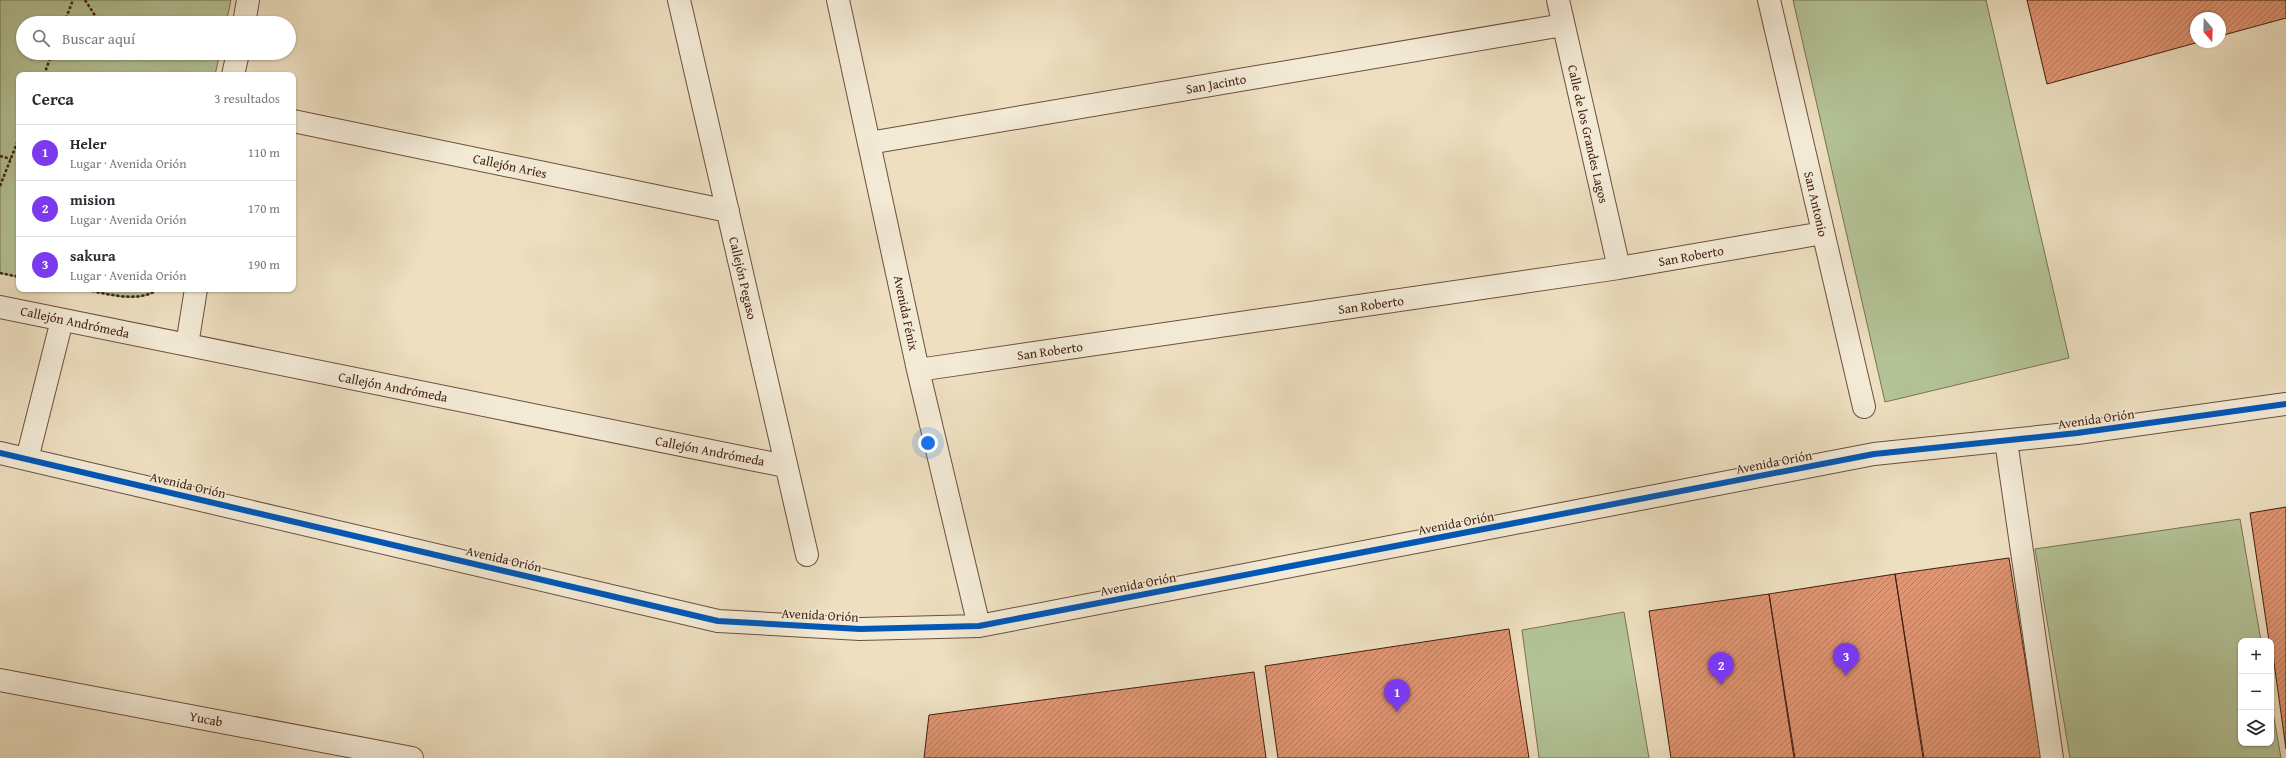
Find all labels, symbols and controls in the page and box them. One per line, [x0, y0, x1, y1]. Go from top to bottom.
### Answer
north arrow [2190, 12, 2226, 48]
search box [16, 16, 296, 60]
icon: search [30, 27, 52, 49]
text: Buscar aquí [62, 28, 135, 49]
street label: Calle de los Grandes Lagos [1563, 63, 1613, 205]
street label: San Jacinto [1184, 69, 1248, 99]
text: Cerca [32, 86, 74, 111]
text: 3 resultados [214, 89, 280, 108]
text: Heler [70, 133, 107, 154]
text: 1 [42, 143, 48, 162]
text: 110 m [248, 143, 280, 162]
street label: Callejón Aries [471, 149, 549, 183]
text: Lugar · Avenida Orión [70, 154, 186, 173]
street label: San Antonio [1799, 169, 1833, 239]
text: mision [70, 189, 115, 210]
text: 2 [42, 199, 48, 218]
text: 170 m [248, 199, 280, 218]
text: Lugar · Avenida Orión [70, 210, 186, 229]
street label: Callejón Pegaso [724, 235, 762, 322]
street label: San Roberto [1657, 241, 1726, 271]
text: sakura [70, 245, 116, 266]
text: 3 [42, 255, 48, 274]
text: 190 m [248, 255, 280, 274]
text: Lugar · Avenida Orión [70, 266, 186, 285]
street label: Avenida Fénix [889, 274, 923, 353]
street label: San Roberto [1337, 291, 1405, 319]
street label: Callejón Andrómeda [19, 301, 132, 343]
street label: San Roberto [1016, 337, 1084, 365]
street label: Callejón Andrómeda [337, 367, 450, 407]
street label: Avenida Orión [2056, 404, 2136, 434]
street label: Callejón Andrómeda [654, 431, 767, 471]
your location [918, 433, 938, 453]
street label: Avenida Orión [1734, 445, 1814, 479]
street label: Avenida Orión [148, 467, 228, 503]
street label: Avenida Orión [1416, 506, 1496, 540]
street label: Avenida Orión [464, 541, 544, 577]
street label: Avenida Orión [1098, 567, 1178, 601]
street label: Avenida Orión [781, 603, 860, 627]
map controls [2238, 638, 2274, 746]
button: + [2238, 638, 2274, 674]
pin: 3 [1833, 643, 1859, 676]
pin: 2 [1708, 652, 1734, 685]
button: − [2238, 674, 2274, 710]
pin: 1 [1384, 679, 1410, 712]
street label: Yucab [188, 706, 225, 732]
button: layers [2238, 710, 2274, 746]

